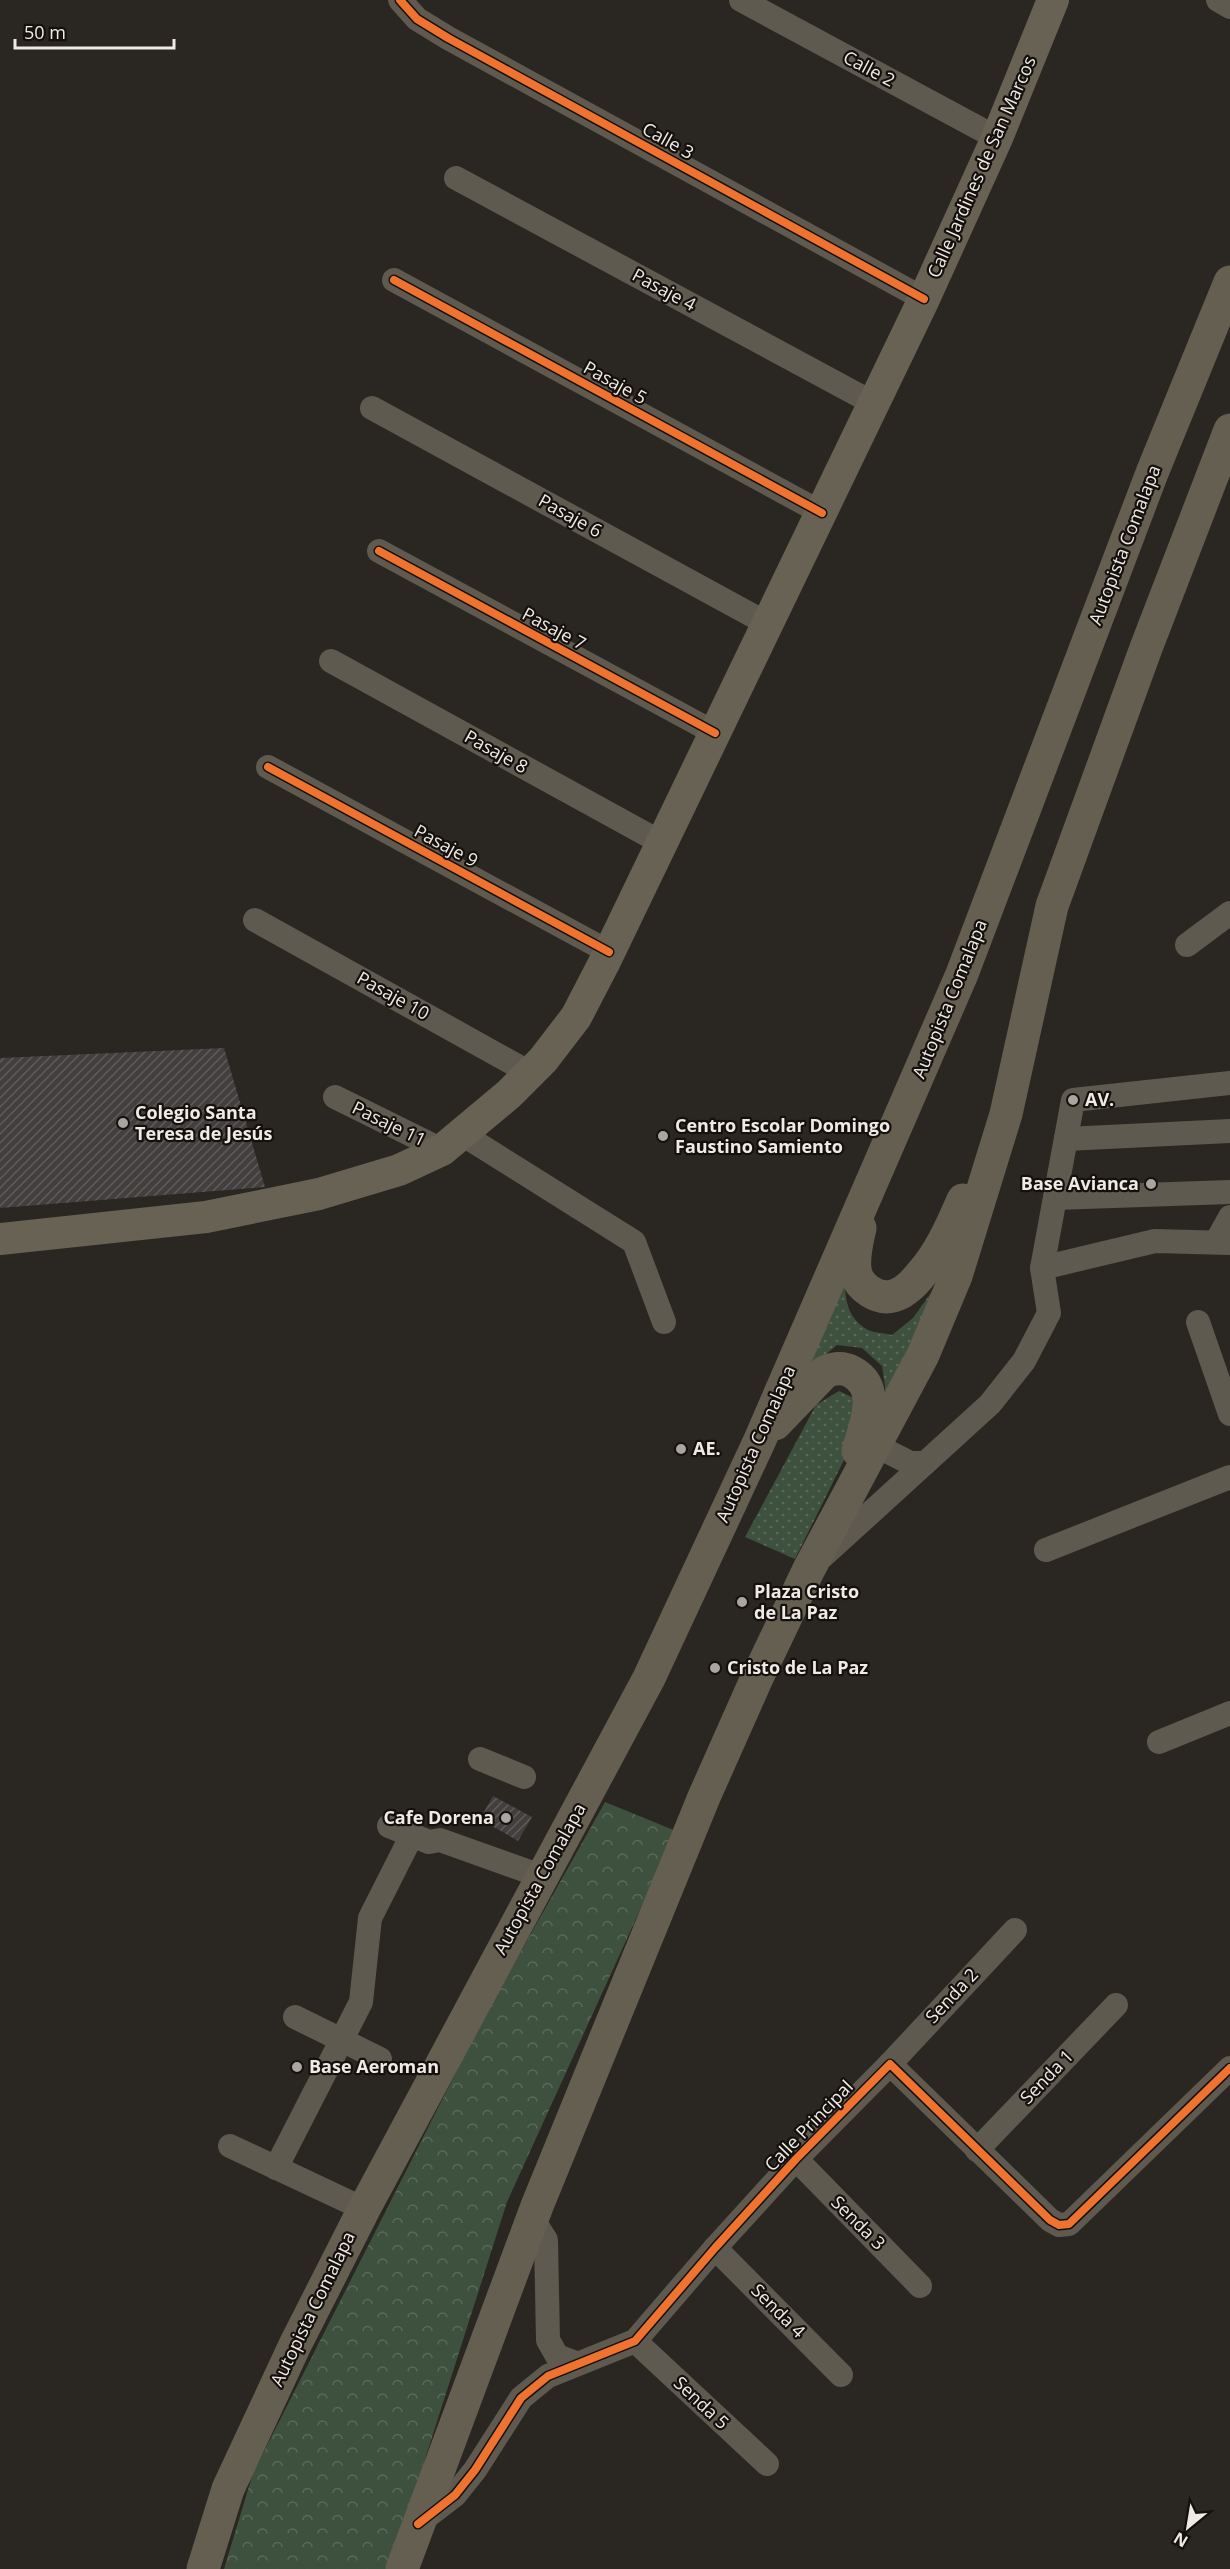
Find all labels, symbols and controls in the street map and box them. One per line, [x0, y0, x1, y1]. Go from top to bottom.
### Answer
scale bar [15, 12, 174, 50]
text: 50 m [24, 20, 66, 44]
street label: Calle 2 [839, 44, 900, 92]
street label: Calle Jardines de San Marcos [921, 52, 1041, 281]
street label: Calle 3 [638, 116, 699, 164]
street label: Pasaje 4 [628, 262, 701, 316]
street label: Pasaje 5 [579, 355, 651, 409]
street label: Autopista Comalapa [1083, 461, 1166, 628]
street label: Pasaje 6 [534, 488, 606, 542]
street label: Pasaje 7 [518, 601, 591, 655]
street label: Pasaje 8 [460, 724, 532, 778]
street label: Pasaje 9 [410, 818, 483, 872]
street label: Autopista Comalapa [906, 916, 992, 1082]
street label: Pasaje 10 [353, 965, 434, 1025]
place label: AV. [1085, 1087, 1114, 1111]
marker: AV. [1066, 1093, 1080, 1107]
street label: Pasaje 11 [349, 1095, 430, 1151]
place label: Colegio Santa Teresa de Jesús [135, 1100, 272, 1145]
place label: Centro Escolar Domingo Faustino Samiento [675, 1113, 890, 1158]
marker: Colegio Santa Teresa de Jesús [116, 1116, 130, 1130]
marker: Centro Escolar Domingo Faustino Samiento [656, 1129, 670, 1143]
place label: Base Avianca [1021, 1171, 1139, 1195]
marker: Base Avianca [1144, 1177, 1158, 1191]
street label: Autopista Comalapa [710, 1361, 800, 1526]
place label: AE. [693, 1436, 721, 1460]
marker: AE. [674, 1442, 688, 1456]
place label: Plaza Cristo de La Paz [754, 1579, 859, 1624]
marker: Plaza Cristo de La Paz [735, 1595, 749, 1609]
place label: Cristo de La Paz [727, 1655, 868, 1679]
marker: Cristo de La Paz [708, 1661, 722, 1675]
street label: Autopista Comalapa [488, 1799, 591, 1958]
place label: Cafe Dorena [383, 1805, 494, 1829]
marker: Cafe Dorena [499, 1811, 513, 1825]
street label: Senda 2 [920, 1963, 983, 2028]
street label: Senda 1 [1014, 2044, 1078, 2109]
place label: Base Aeroman [309, 2054, 439, 2078]
marker: Base Aeroman [290, 2060, 304, 2074]
street label: Calle Principal [759, 2075, 858, 2176]
street label: Senda 3 [827, 2190, 891, 2254]
street label: Autopista Comalapa [264, 2227, 360, 2390]
street label: Senda 4 [747, 2278, 811, 2342]
street label: Senda 5 [669, 2371, 734, 2434]
north arrow [1158, 2497, 1218, 2557]
text: N [1169, 2527, 1192, 2553]

